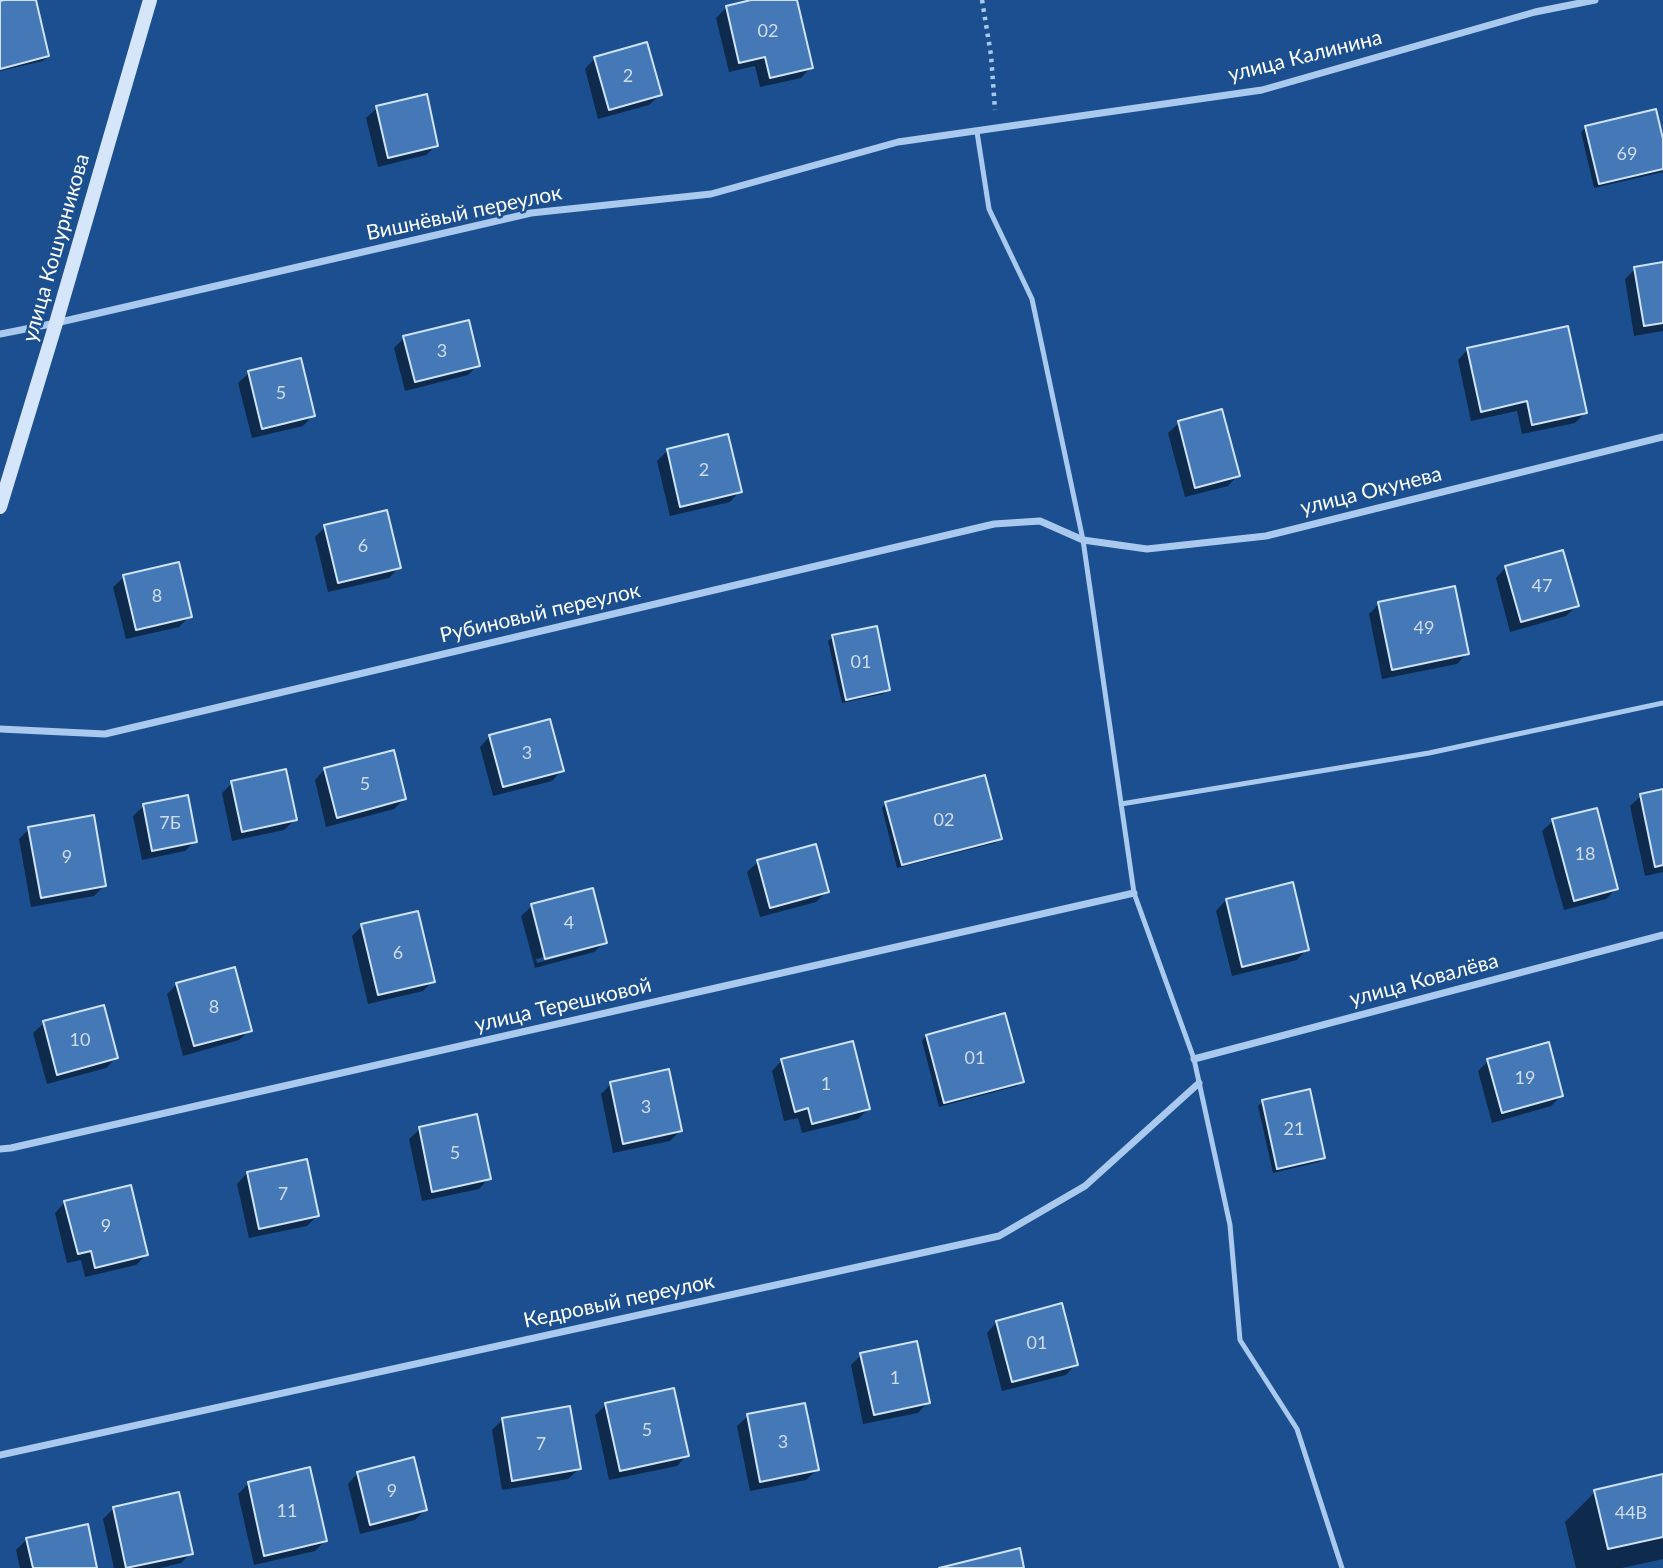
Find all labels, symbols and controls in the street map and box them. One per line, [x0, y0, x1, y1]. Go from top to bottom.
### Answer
house number: 02 [758, 20, 778, 42]
street label: улица Калинина [1225, 25, 1385, 87]
house number: 2 [623, 65, 633, 87]
house number: 69 [1617, 143, 1637, 165]
street label: улица Кошурникова [17, 151, 95, 345]
street label: Вишнёвый переулок [364, 180, 564, 246]
house number: 3 [437, 340, 447, 362]
house number: 5 [276, 382, 286, 404]
house number: 2 [699, 459, 709, 481]
street label: улица Окунева [1298, 461, 1444, 521]
house number: 6 [358, 535, 368, 557]
house number: 47 [1532, 575, 1552, 597]
street label: Рубиновый переулок [437, 578, 643, 648]
house number: 8 [152, 585, 162, 607]
house number: 49 [1414, 617, 1434, 639]
house number: 01 [851, 651, 871, 673]
house number: 3 [522, 742, 532, 764]
house number: 5 [360, 773, 370, 795]
house number: 02 [934, 809, 954, 831]
house number: 7Б [159, 812, 181, 834]
house number: 18 [1575, 843, 1595, 865]
house number: 9 [62, 846, 72, 868]
house number: 4 [564, 912, 574, 934]
house number: 6 [393, 942, 403, 964]
street label: улица Ковалёва [1347, 948, 1501, 1012]
street label: улица Терешковой [472, 972, 654, 1038]
house number: 8 [209, 996, 219, 1018]
house number: 10 [70, 1029, 90, 1051]
house number: 01 [965, 1047, 985, 1069]
house number: 19 [1515, 1067, 1535, 1089]
house number: 1 [821, 1073, 831, 1095]
house number: 3 [641, 1096, 651, 1118]
house number: 21 [1284, 1118, 1304, 1140]
house number: 5 [450, 1142, 460, 1164]
house number: 7 [278, 1183, 288, 1205]
house number: 9 [101, 1215, 111, 1237]
street label: Кедровый переулок [521, 1268, 717, 1334]
house number: 01 [1027, 1332, 1047, 1354]
house number: 1 [890, 1367, 900, 1389]
house number: 5 [642, 1419, 652, 1441]
house number: 3 [778, 1431, 788, 1453]
house number: 7 [536, 1433, 546, 1455]
house number: 9 [387, 1480, 397, 1502]
house number: 11 [277, 1500, 297, 1522]
house number: 44В [1615, 1502, 1647, 1524]

